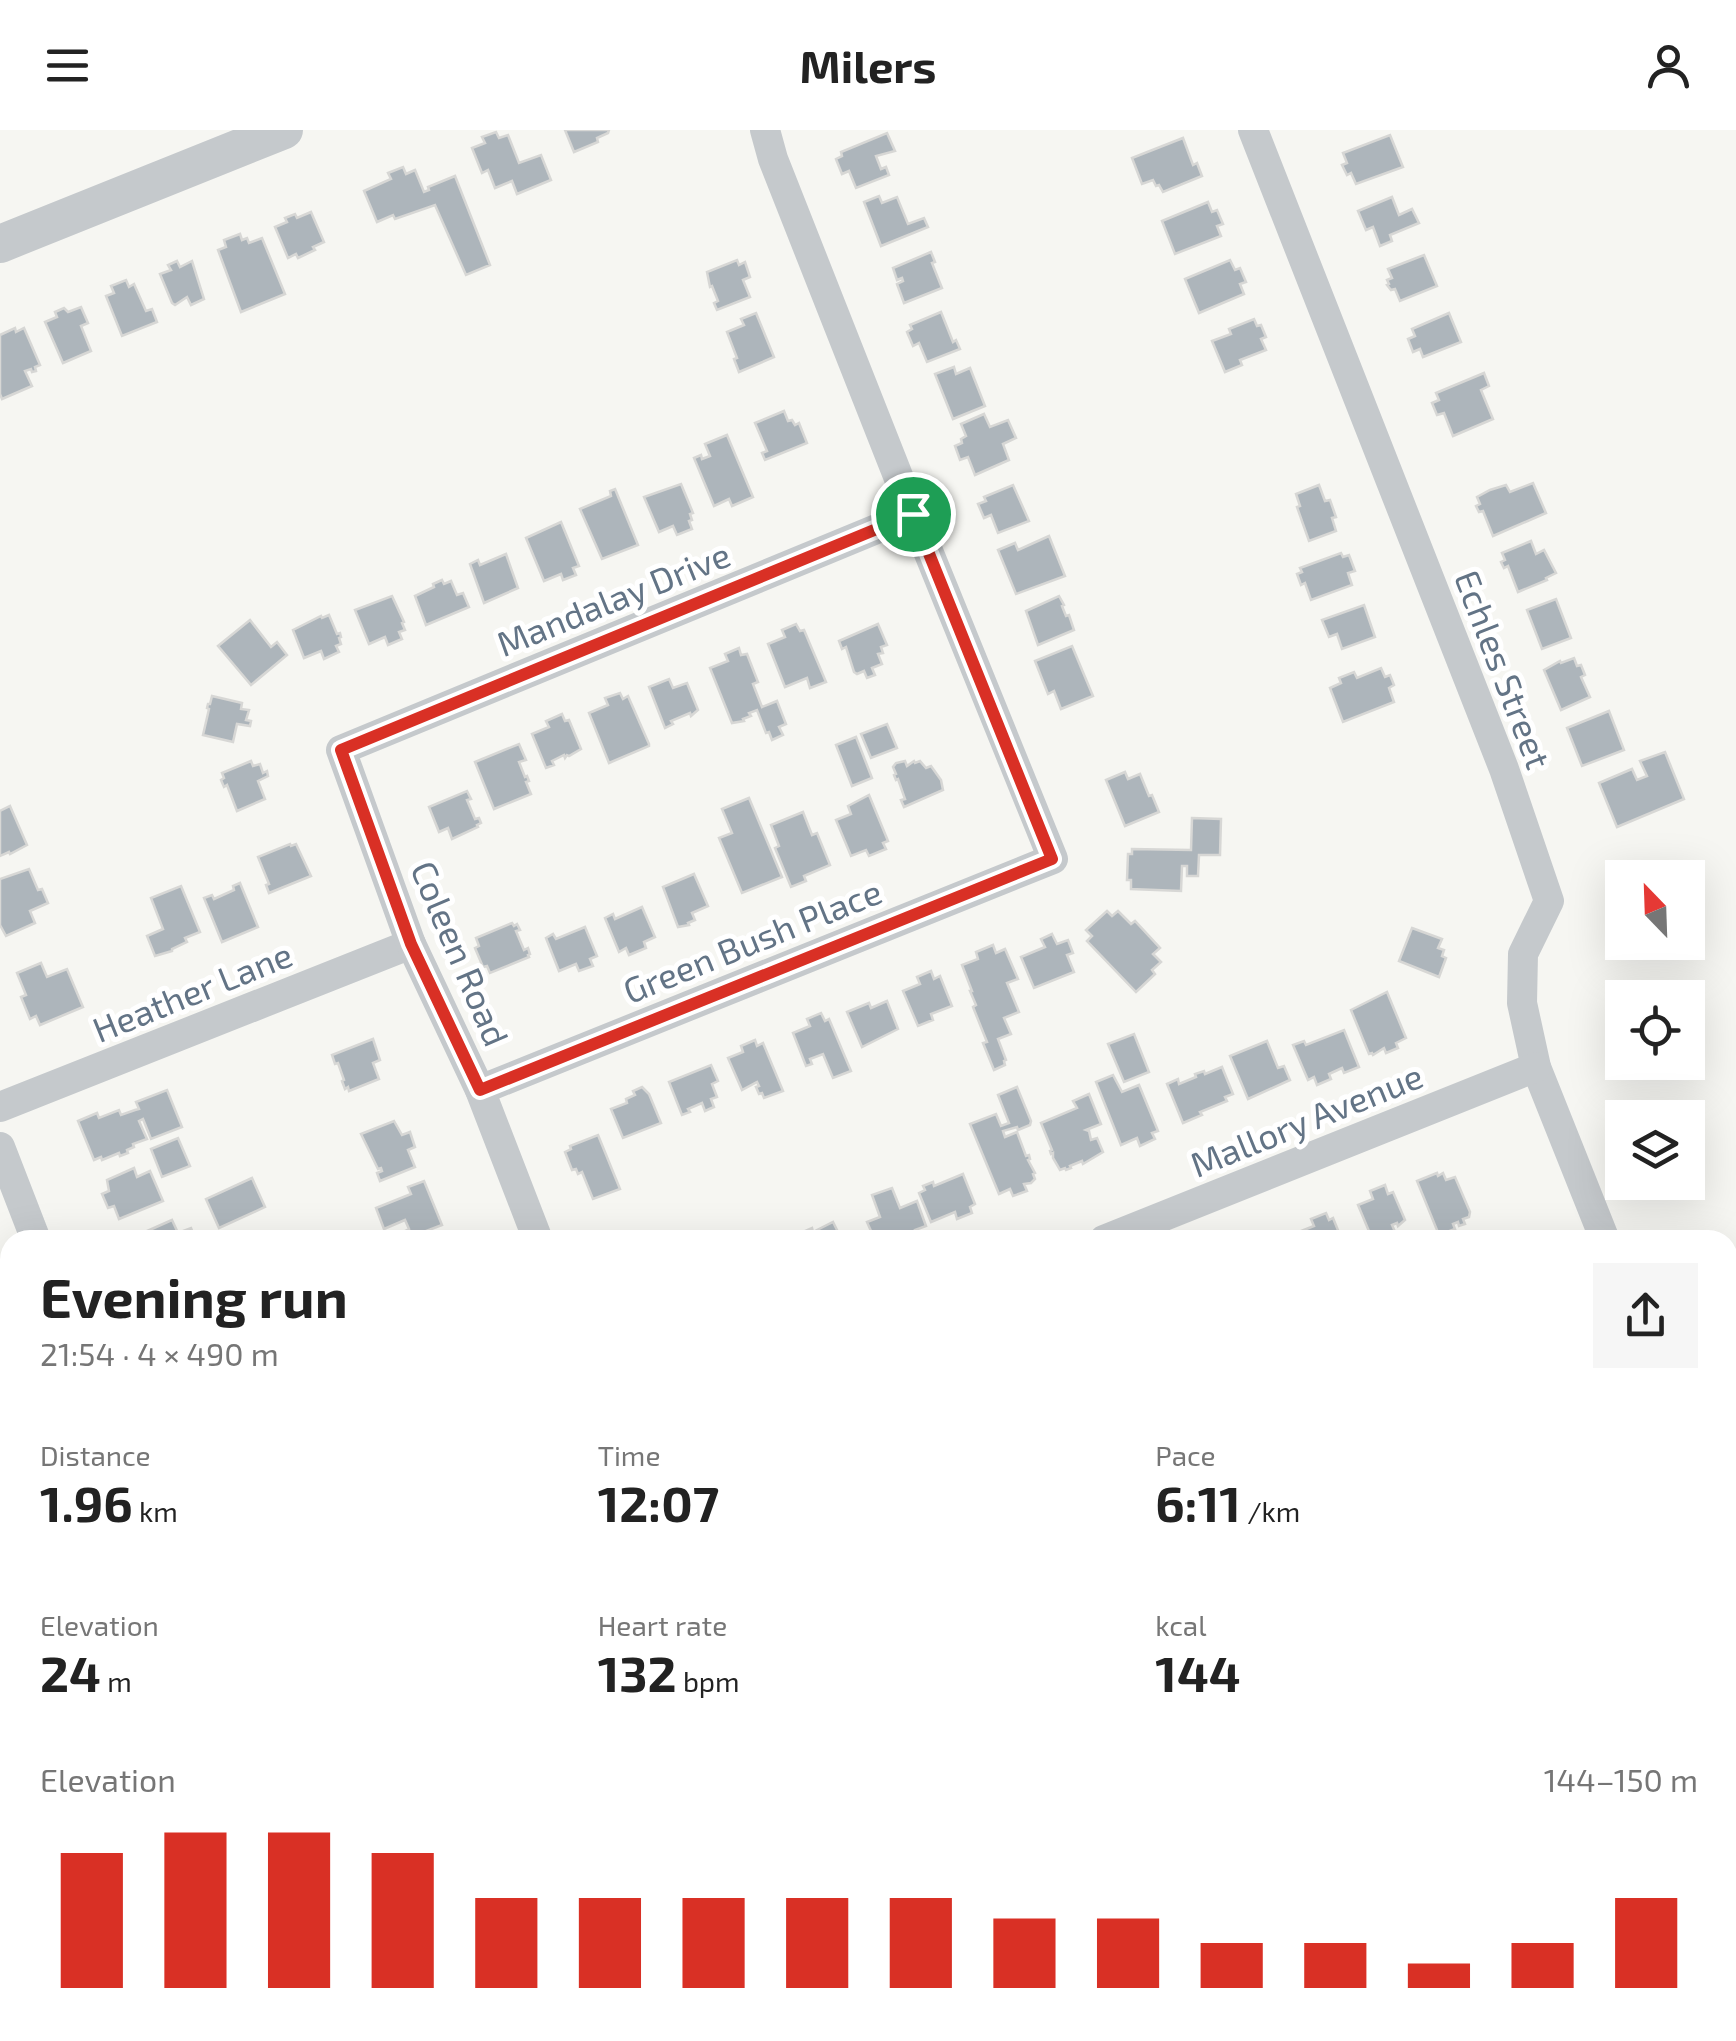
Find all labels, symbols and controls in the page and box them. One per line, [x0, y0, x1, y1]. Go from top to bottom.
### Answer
icon: menu [40, 38, 95, 93]
text: Milers [800, 38, 936, 92]
icon: person [1641, 38, 1696, 93]
pin [871, 472, 956, 557]
icon: arrive [886, 487, 941, 542]
street label: Mandalay Drive [490, 532, 736, 664]
street label: Echles Street [1447, 564, 1561, 774]
street label: Coleen Road [403, 854, 519, 1052]
north arrow [1605, 860, 1705, 960]
map controls [1605, 860, 1705, 1200]
street label: Green Bush Place [617, 869, 887, 1011]
street label: Heather Lane [86, 932, 298, 1050]
button: locate [1605, 980, 1705, 1080]
street label: Mallory Avenue [1184, 1053, 1428, 1185]
button: layers [1605, 1100, 1705, 1200]
text: Evening run [40, 1263, 348, 1329]
button: share [1593, 1263, 1698, 1368]
text: 21:54 · 4 × 490 m [40, 1334, 279, 1372]
text: Distance [40, 1438, 151, 1472]
text: Time [598, 1438, 660, 1472]
text: Pace [1155, 1438, 1216, 1472]
text: 1.96 [40, 1472, 133, 1532]
text: 12:07 [598, 1472, 719, 1532]
text: 6:11 [1155, 1472, 1241, 1532]
text: km [133, 1494, 178, 1528]
text: /km [1241, 1494, 1300, 1528]
text: Elevation [40, 1608, 159, 1642]
text: Heart rate [598, 1608, 727, 1642]
text: kcal [1155, 1608, 1207, 1642]
text: 24 [40, 1642, 101, 1702]
text: 132 [598, 1642, 677, 1702]
text: 144 [1155, 1642, 1241, 1702]
text: m [101, 1664, 132, 1698]
text: bpm [677, 1664, 740, 1698]
text: Elevation [40, 1760, 176, 1798]
text: 144–150 m [1544, 1760, 1698, 1798]

